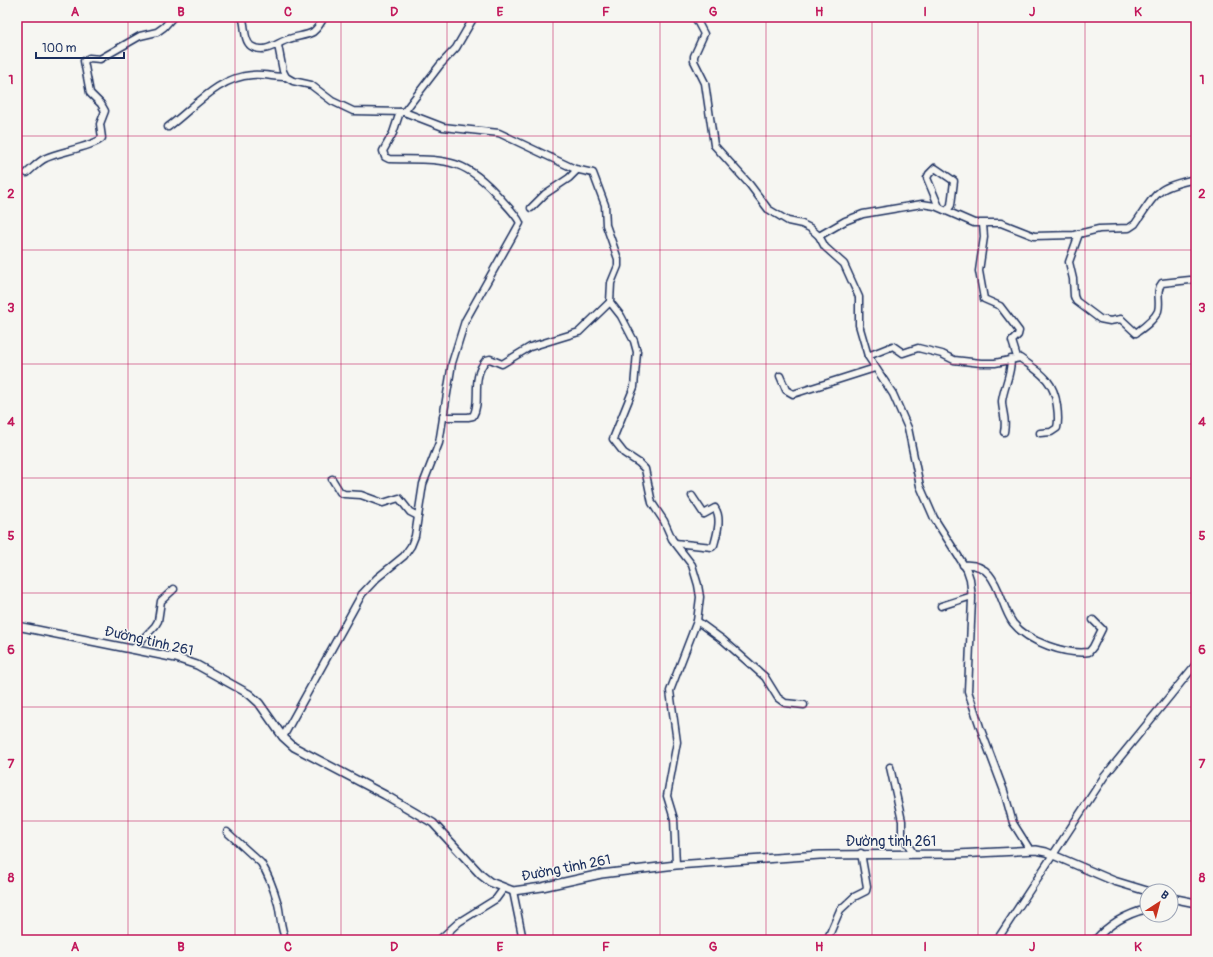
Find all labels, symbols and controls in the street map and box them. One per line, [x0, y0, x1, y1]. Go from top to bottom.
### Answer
text: A [71, 4, 80, 20]
text: B [177, 4, 185, 20]
text: C [284, 4, 292, 20]
text: D [390, 4, 398, 20]
text: E [497, 4, 504, 20]
text: F [602, 4, 610, 20]
text: G [709, 4, 718, 20]
text: H [815, 4, 823, 20]
text: I [923, 4, 927, 20]
text: J [1029, 4, 1035, 20]
text: K [1134, 4, 1142, 20]
scale bar [36, 34, 124, 60]
text: 100 m [42, 41, 77, 56]
text: 1 [8, 72, 14, 88]
text: 1 [1199, 72, 1205, 88]
text: 2 [7, 186, 15, 202]
text: 2 [1198, 186, 1206, 202]
text: 3 [7, 300, 15, 316]
text: 3 [1198, 300, 1206, 316]
text: 4 [7, 414, 15, 430]
text: 4 [1198, 414, 1206, 430]
text: 5 [7, 528, 15, 544]
text: 5 [1198, 528, 1206, 544]
street label: Đường tỉnh 261 [103, 623, 195, 659]
text: 6 [7, 642, 15, 658]
text: 6 [1198, 642, 1206, 658]
text: 7 [8, 756, 15, 772]
text: 7 [1199, 756, 1206, 772]
street label: Đường tỉnh 261 [846, 833, 936, 850]
street label: Đường tỉnh 261 [520, 851, 612, 885]
text: 8 [8, 870, 15, 886]
text: 8 [1199, 870, 1206, 886]
north arrow [1139, 883, 1179, 923]
text: B [1158, 888, 1171, 902]
text: A [71, 939, 80, 955]
text: B [177, 939, 185, 955]
text: C [284, 939, 292, 955]
text: D [390, 939, 398, 955]
text: E [497, 939, 504, 955]
text: F [602, 939, 610, 955]
text: G [709, 939, 718, 955]
text: H [815, 939, 823, 955]
text: I [923, 939, 927, 955]
text: J [1029, 939, 1035, 955]
text: K [1134, 939, 1142, 955]

